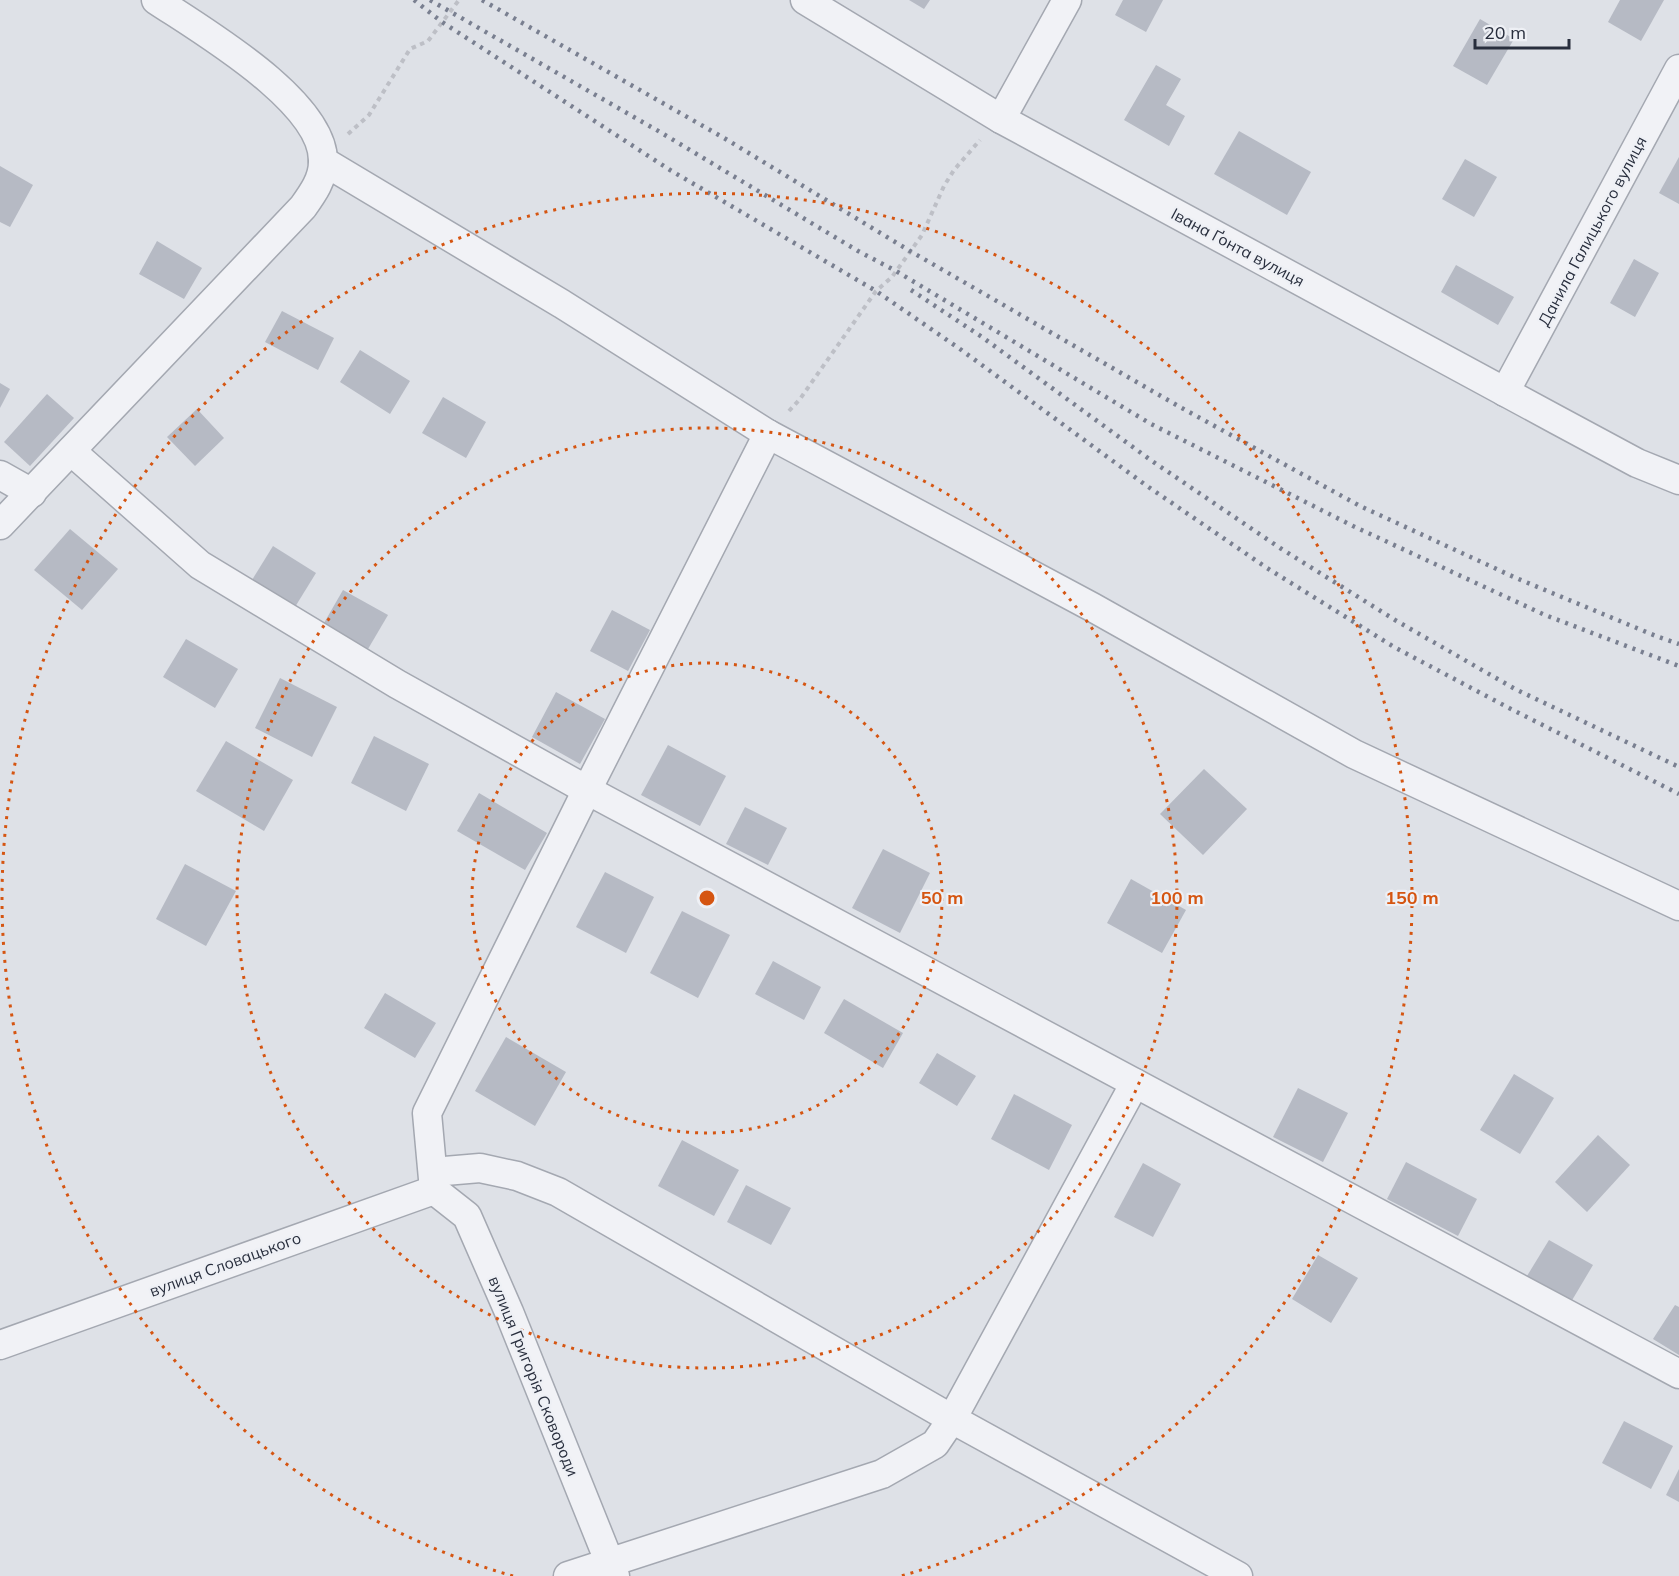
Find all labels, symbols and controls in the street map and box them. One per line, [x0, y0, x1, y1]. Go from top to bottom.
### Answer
scale bar [1475, 12, 1570, 50]
text: 20 m [1484, 21, 1526, 44]
street label: Данила Галицького вулиця [1533, 133, 1651, 329]
street label: Івана Ґонта вулиця [1168, 203, 1308, 291]
text: 50 m [921, 886, 963, 909]
text: 100 m [1150, 886, 1204, 909]
text: 150 m [1385, 886, 1439, 909]
centre of rings [697, 888, 717, 908]
street label: вулиця Словацького [146, 1227, 304, 1301]
street label: вулиця Григорія Сковороди [485, 1273, 583, 1479]

